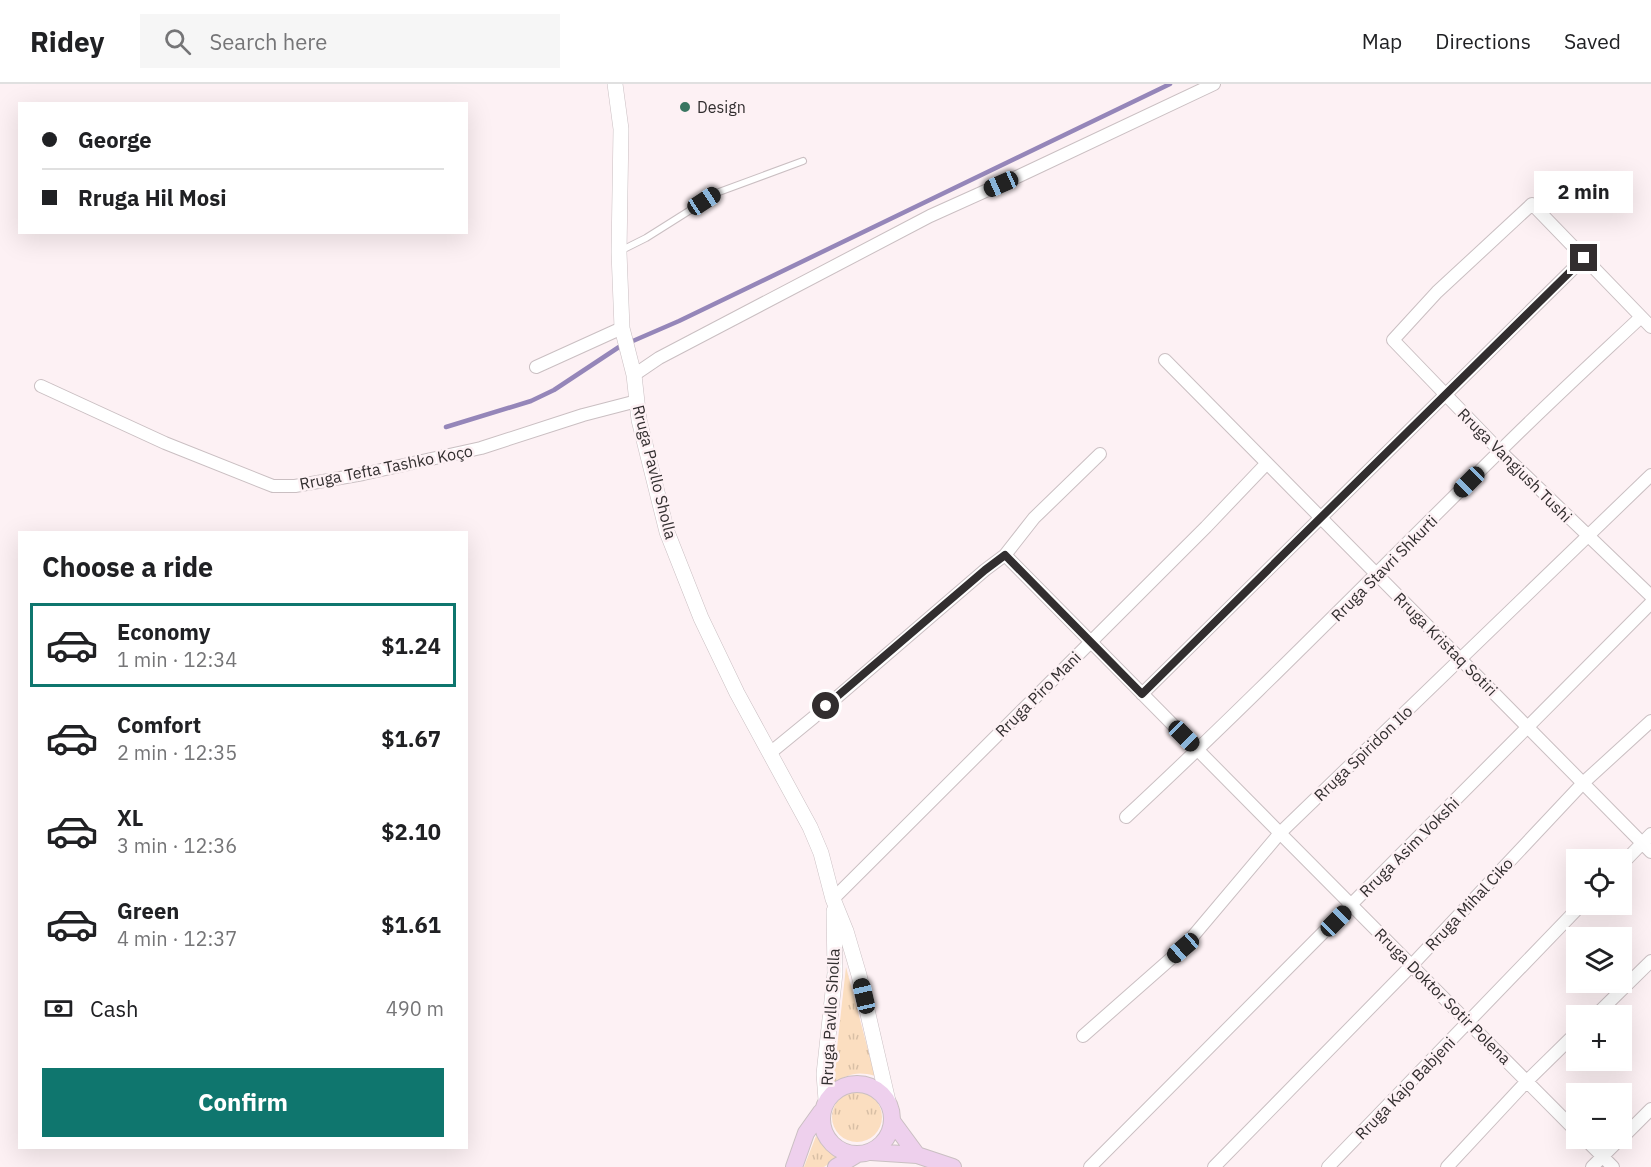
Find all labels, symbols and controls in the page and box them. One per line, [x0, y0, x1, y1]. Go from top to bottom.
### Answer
search box [140, 14, 560, 68]
text: Ridey [30, 23, 104, 60]
icon: search [161, 25, 194, 58]
text: Search here [209, 27, 327, 56]
text: Map [1362, 27, 1402, 55]
text: Directions [1435, 27, 1531, 55]
text: Saved [1564, 27, 1621, 55]
place label: Design [697, 97, 746, 117]
marker: Design [678, 100, 692, 114]
text: George [78, 125, 152, 154]
car [981, 168, 1021, 200]
callout: 2 min [1534, 171, 1634, 213]
text: 2 min [1557, 178, 1610, 205]
text: Rruga Hil Mosi [78, 183, 227, 212]
car [684, 184, 724, 218]
route end [1570, 244, 1597, 271]
street label: Rruga Pavllo Sholla [629, 403, 681, 542]
street label: Rruga Vangjush Tushi [1454, 404, 1576, 526]
street label: Rruga Tefta Tashko Koço [298, 440, 474, 494]
car [1450, 463, 1488, 501]
street label: Rruga Stavri Shkurti [1327, 511, 1441, 625]
text: Choose a ride [42, 549, 213, 584]
street label: Rruga Kristaq Sotiri [1390, 588, 1502, 700]
text: Economy [117, 617, 211, 646]
icon: car [45, 618, 99, 672]
text: $1.24 [381, 631, 441, 660]
text: 1 min · 12:34 [117, 646, 237, 673]
street label: Rruga Piro Mani [991, 647, 1085, 741]
route start [812, 692, 839, 719]
street label: Rruga Spiridon Ilo [1310, 701, 1416, 805]
text: Comfort [117, 710, 201, 739]
icon: car [45, 711, 99, 765]
car [1165, 717, 1203, 755]
text: $1.67 [381, 724, 441, 753]
text: 2 min · 12:35 [117, 739, 237, 766]
street label: Rruga Asim Vokshi [1355, 793, 1463, 901]
text: XL [117, 803, 143, 832]
icon: car [45, 804, 99, 858]
text: $2.10 [381, 817, 441, 846]
text: 3 min · 12:36 [117, 832, 237, 859]
map controls [1566, 849, 1632, 1149]
button: locate [1566, 849, 1632, 915]
street label: Rruga Mihal Ciko [1421, 853, 1517, 955]
text: Green [117, 896, 179, 925]
icon: car [45, 897, 99, 951]
car [1317, 902, 1355, 940]
text: $1.61 [381, 910, 441, 939]
street label: Rruga Doktor Sotir Polena [1371, 924, 1516, 1069]
text: 4 min · 12:37 [117, 925, 237, 952]
button: layers [1566, 927, 1632, 993]
car [1164, 929, 1202, 967]
street label: Rruga Pavllo Sholla [816, 947, 844, 1086]
car [851, 976, 877, 1016]
icon: cash [42, 992, 75, 1025]
text: Cash [90, 994, 139, 1023]
text: 490 m [386, 995, 444, 1022]
button: + [1566, 1005, 1632, 1071]
street label: Rruga Kajo Babjeni [1351, 1032, 1459, 1144]
button: Confirm [42, 1068, 444, 1137]
button: − [1566, 1083, 1632, 1149]

